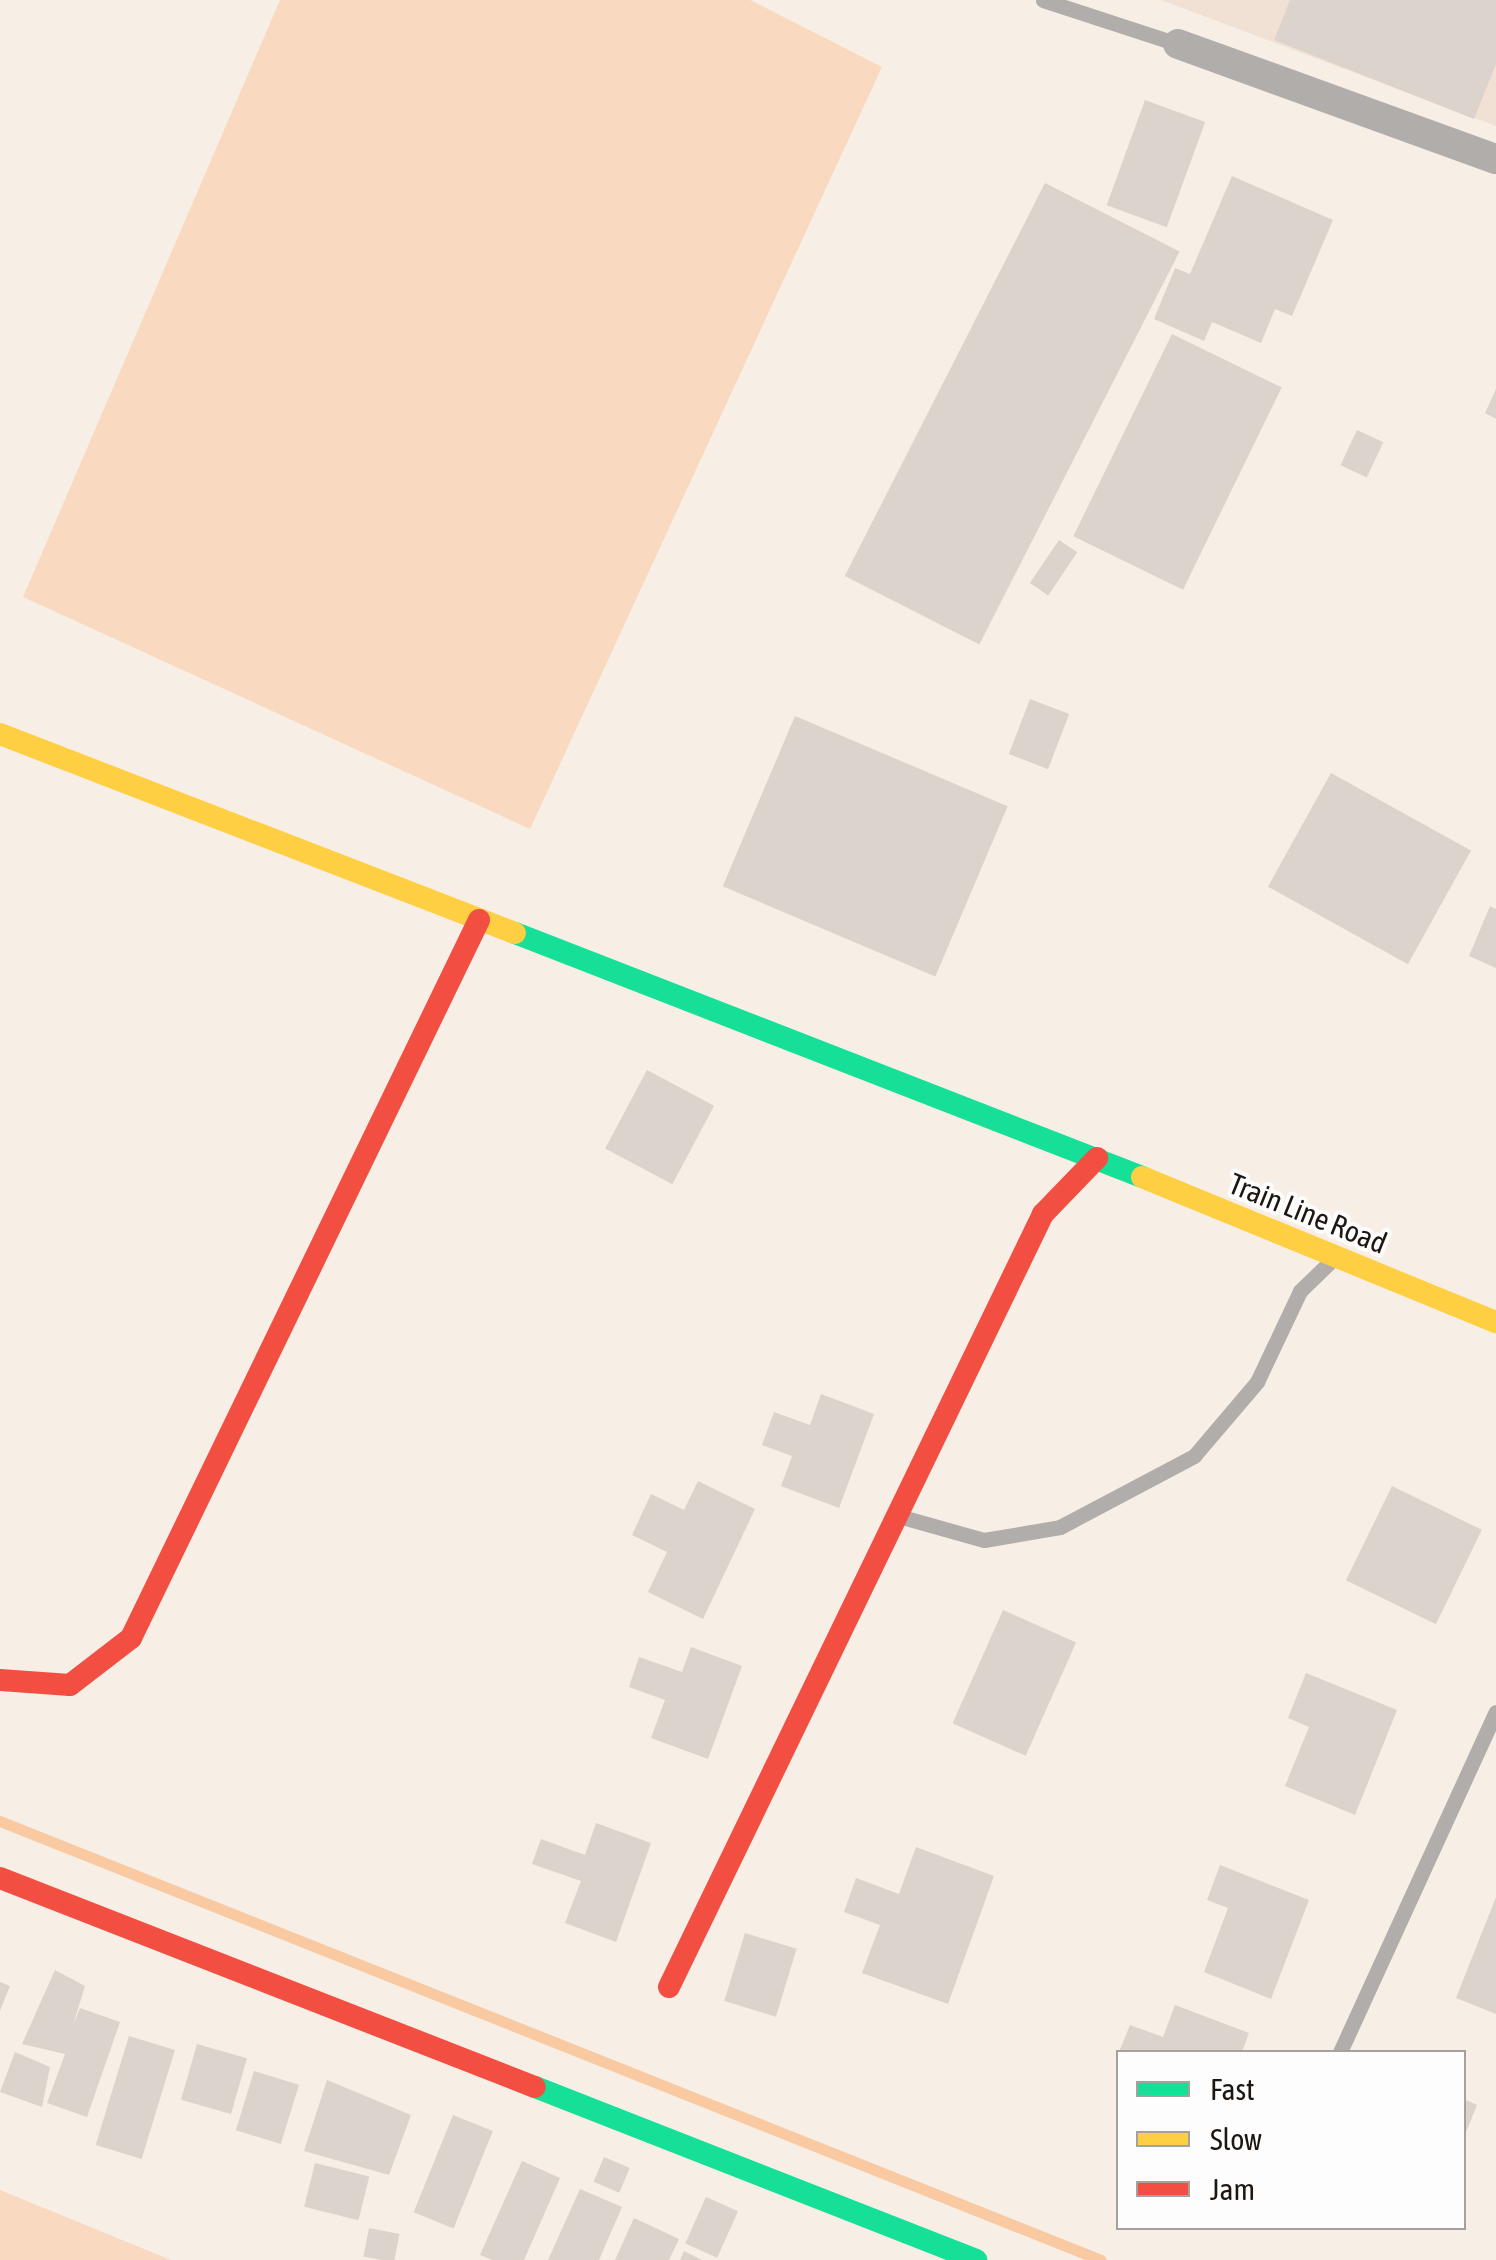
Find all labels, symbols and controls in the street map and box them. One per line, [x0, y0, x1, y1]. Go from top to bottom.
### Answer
street label: Train Line Road [1224, 1165, 1392, 1261]
legend [1116, 2050, 1466, 2230]
text: Fast [1210, 2072, 1255, 2106]
text: Slow [1210, 2122, 1262, 2156]
text: Jam [1210, 2172, 1255, 2206]

